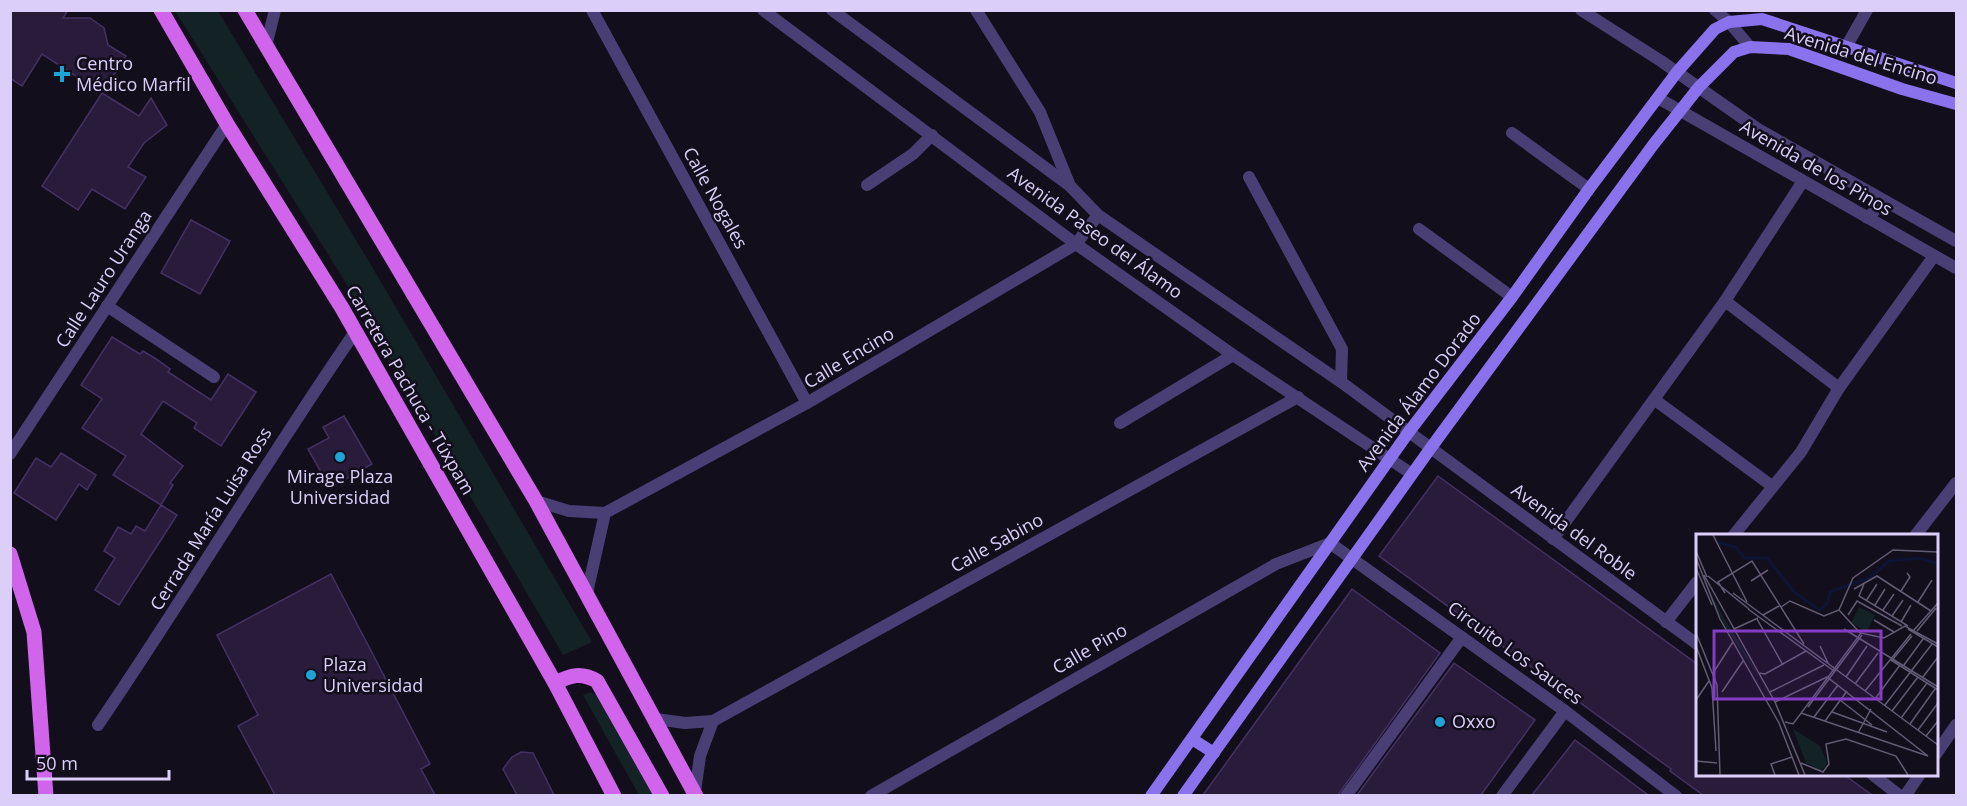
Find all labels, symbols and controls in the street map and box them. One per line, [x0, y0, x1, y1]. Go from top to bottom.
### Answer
street label: Avenida del Encino [1782, 20, 1940, 90]
place label: Centro Médico Marfil [76, 51, 191, 96]
marker: Centro Médico Marfil [53, 65, 71, 83]
street label: Avenida de los Pinos [1736, 114, 1897, 221]
street label: Calle Nogales [678, 142, 754, 253]
street label: Avenida Paseo del Álamo [1003, 161, 1188, 304]
street label: Calle Lauro Uranga [50, 205, 157, 352]
street label: Carretera Pachuca - Túxpam [341, 280, 481, 499]
street label: Avenida Álamo Dorado [1351, 307, 1486, 476]
street label: Calle Encino [799, 321, 898, 394]
street label: Cerrada María Luisa Ross [144, 422, 276, 615]
marker: Mirage Plaza Universidad [333, 450, 347, 464]
place label: Mirage Plaza Universidad [287, 464, 393, 509]
street label: Avenida del Roble [1507, 477, 1642, 585]
street label: Calle Sabino [946, 507, 1047, 577]
inset map [1696, 534, 1937, 776]
street label: Circuito Los Sauces [1443, 595, 1588, 709]
street label: Calle Pino [1048, 617, 1131, 679]
place label: Plaza Universidad [323, 652, 423, 697]
marker: Plaza Universidad [304, 668, 318, 682]
place label: Oxxo [1452, 709, 1496, 733]
marker: Oxxo [1433, 715, 1447, 729]
scale bar [27, 743, 170, 781]
text: 50 m [36, 751, 78, 775]

